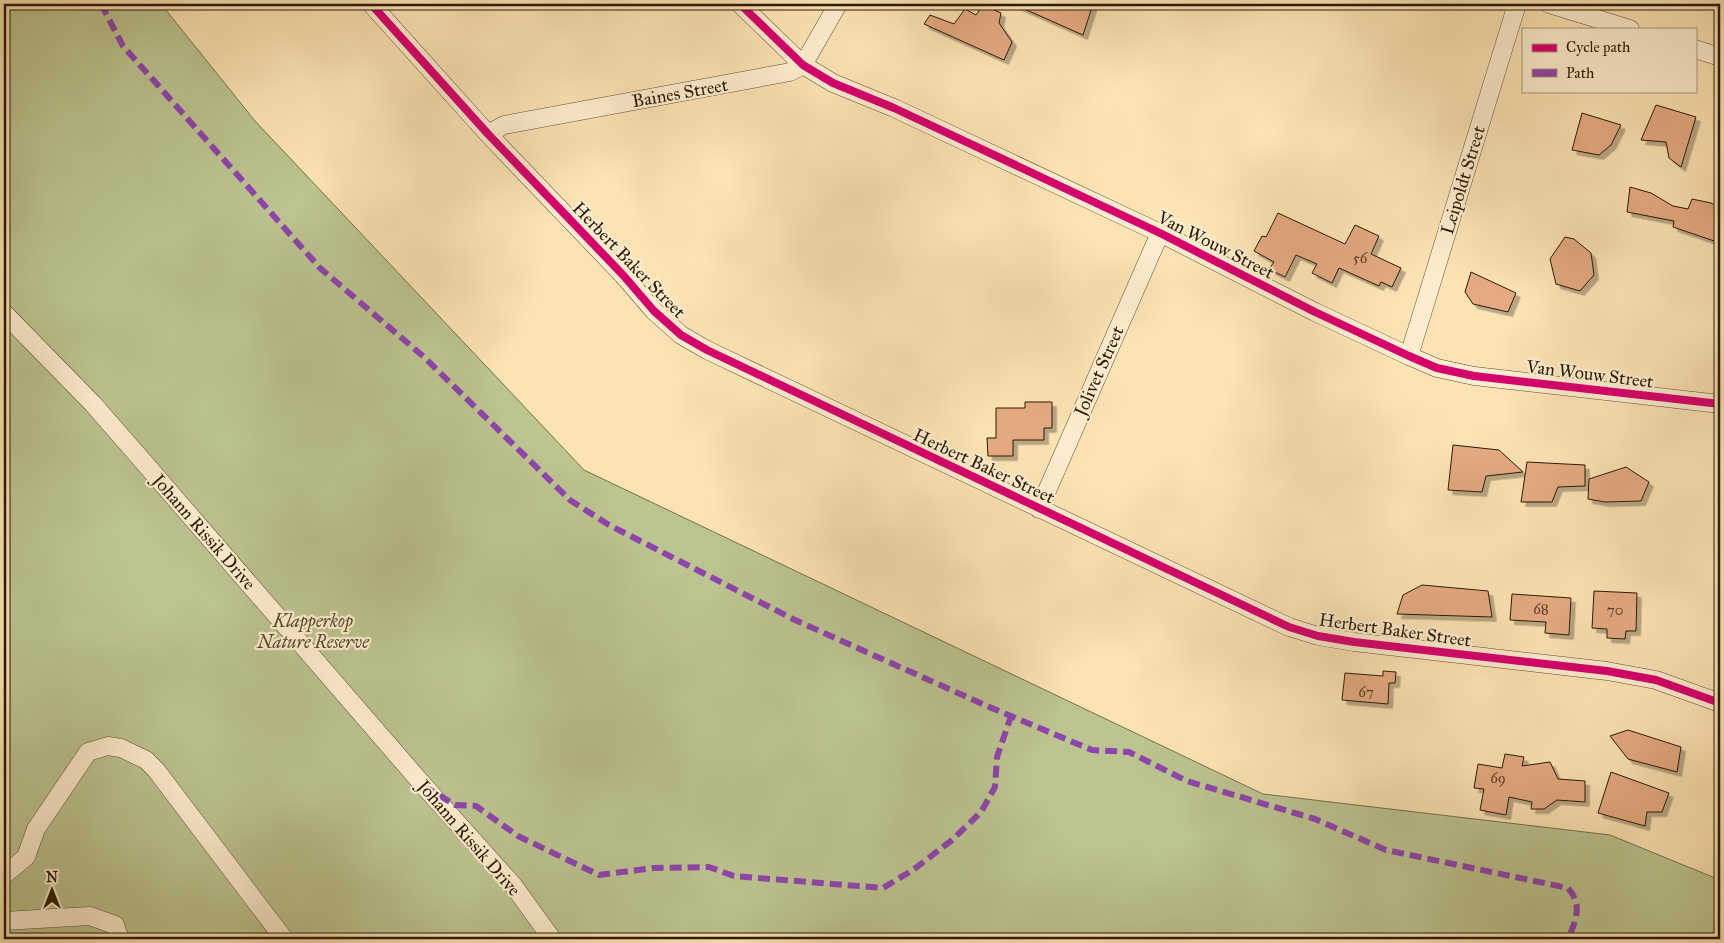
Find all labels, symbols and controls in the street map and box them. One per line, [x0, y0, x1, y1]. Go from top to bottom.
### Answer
legend [1522, 28, 1696, 92]
text: Cycle path [1566, 38, 1631, 56]
text: Path [1566, 64, 1595, 82]
street label: Baines Street [630, 74, 730, 112]
street label: Leipoldt Street [1436, 122, 1490, 237]
street label: Herbert Baker Street [568, 197, 691, 323]
street label: Van Wouw Street [1153, 206, 1278, 284]
house number: 56 [1353, 249, 1369, 267]
street label: Jolivet Street [1069, 322, 1130, 422]
street label: Van Wouw Street [1524, 355, 1655, 393]
street label: Herbert Baker Street [910, 424, 1059, 509]
street label: Johann Rissik Drive [146, 468, 260, 595]
house number: 68 [1533, 600, 1549, 618]
house number: 70 [1607, 601, 1623, 619]
street label: Herbert Baker Street [1318, 608, 1473, 652]
park label: Klapperkop Nature Reserve [256, 610, 370, 653]
house number: 67 [1358, 683, 1374, 701]
house number: 69 [1490, 769, 1506, 787]
street label: Johann Rissik Drive [411, 774, 525, 901]
north arrow [28, 866, 78, 916]
text: N [46, 869, 58, 886]

